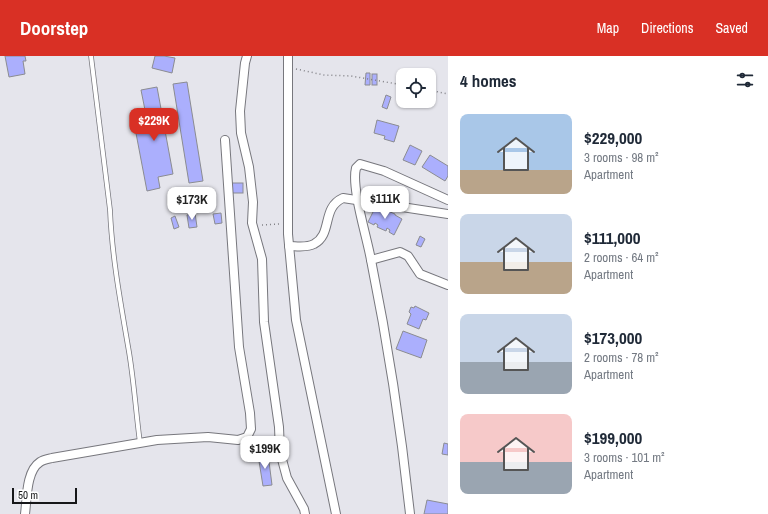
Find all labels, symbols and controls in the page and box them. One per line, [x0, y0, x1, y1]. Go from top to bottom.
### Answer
text: Doorstep [20, 15, 88, 41]
text: Map [597, 19, 619, 37]
text: Directions [641, 19, 693, 37]
text: Saved [715, 19, 748, 37]
map controls [396, 68, 436, 108]
button: locate [396, 68, 436, 108]
text: 4 homes [460, 69, 517, 92]
icon: filters [734, 69, 756, 91]
pin: $229K [126, 108, 182, 142]
text: $229K [138, 112, 170, 129]
text: $229,000 [584, 126, 642, 149]
icon: home [492, 130, 540, 178]
text: 3 rooms · 98 m² [584, 149, 659, 166]
text: Apartment [584, 166, 633, 183]
pin: $111K [357, 186, 413, 220]
pin: $173K [164, 187, 220, 221]
text: $111K [370, 190, 400, 207]
text: $173K [176, 191, 208, 208]
text: $111,000 [584, 226, 641, 249]
icon: home [492, 230, 540, 278]
text: 2 rooms · 64 m² [584, 249, 659, 266]
text: Apartment [584, 266, 633, 283]
text: $173,000 [584, 326, 642, 349]
icon: home [492, 330, 540, 378]
text: 2 rooms · 78 m² [584, 349, 659, 366]
text: Apartment [584, 366, 633, 383]
text: $199,000 [584, 426, 642, 449]
icon: home [492, 430, 540, 478]
pin: $199K [237, 436, 293, 470]
text: $199K [249, 440, 281, 457]
text: 3 rooms · 101 m² [584, 449, 665, 466]
text: Apartment [584, 466, 633, 483]
scale bar [12, 486, 77, 505]
text: 50 m [18, 488, 38, 502]

